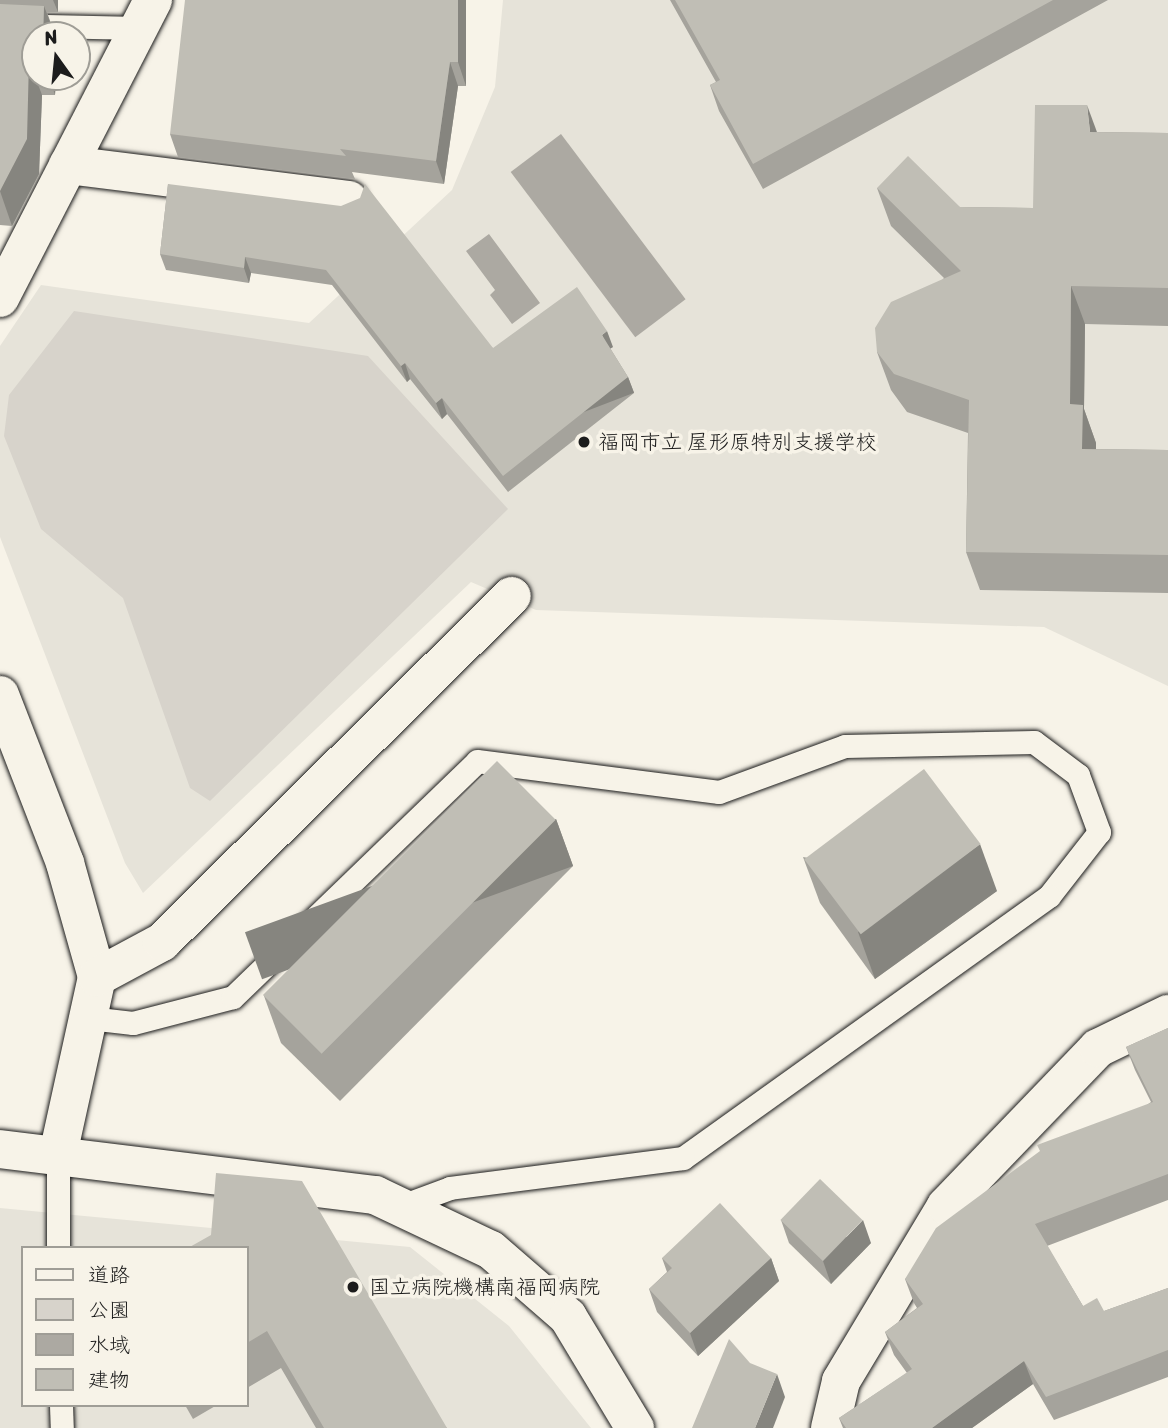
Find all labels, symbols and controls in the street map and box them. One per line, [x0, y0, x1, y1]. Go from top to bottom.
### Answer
text: N [40, 20, 62, 55]
north arrow [21, 21, 91, 91]
place label: 福岡市立 屋形原特別支援学校 [598, 429, 876, 455]
marker: 福岡市立 屋形原特別支援学校 [576, 434, 592, 450]
legend [21, 1246, 248, 1407]
text: 道路 [88, 1256, 130, 1294]
place label: 国立病院機構南福岡病院 [369, 1274, 600, 1300]
marker: 国立病院機構南福岡病院 [343, 1277, 363, 1297]
text: 公園 [88, 1291, 130, 1329]
text: 水域 [88, 1326, 130, 1364]
text: 建物 [88, 1361, 130, 1399]

